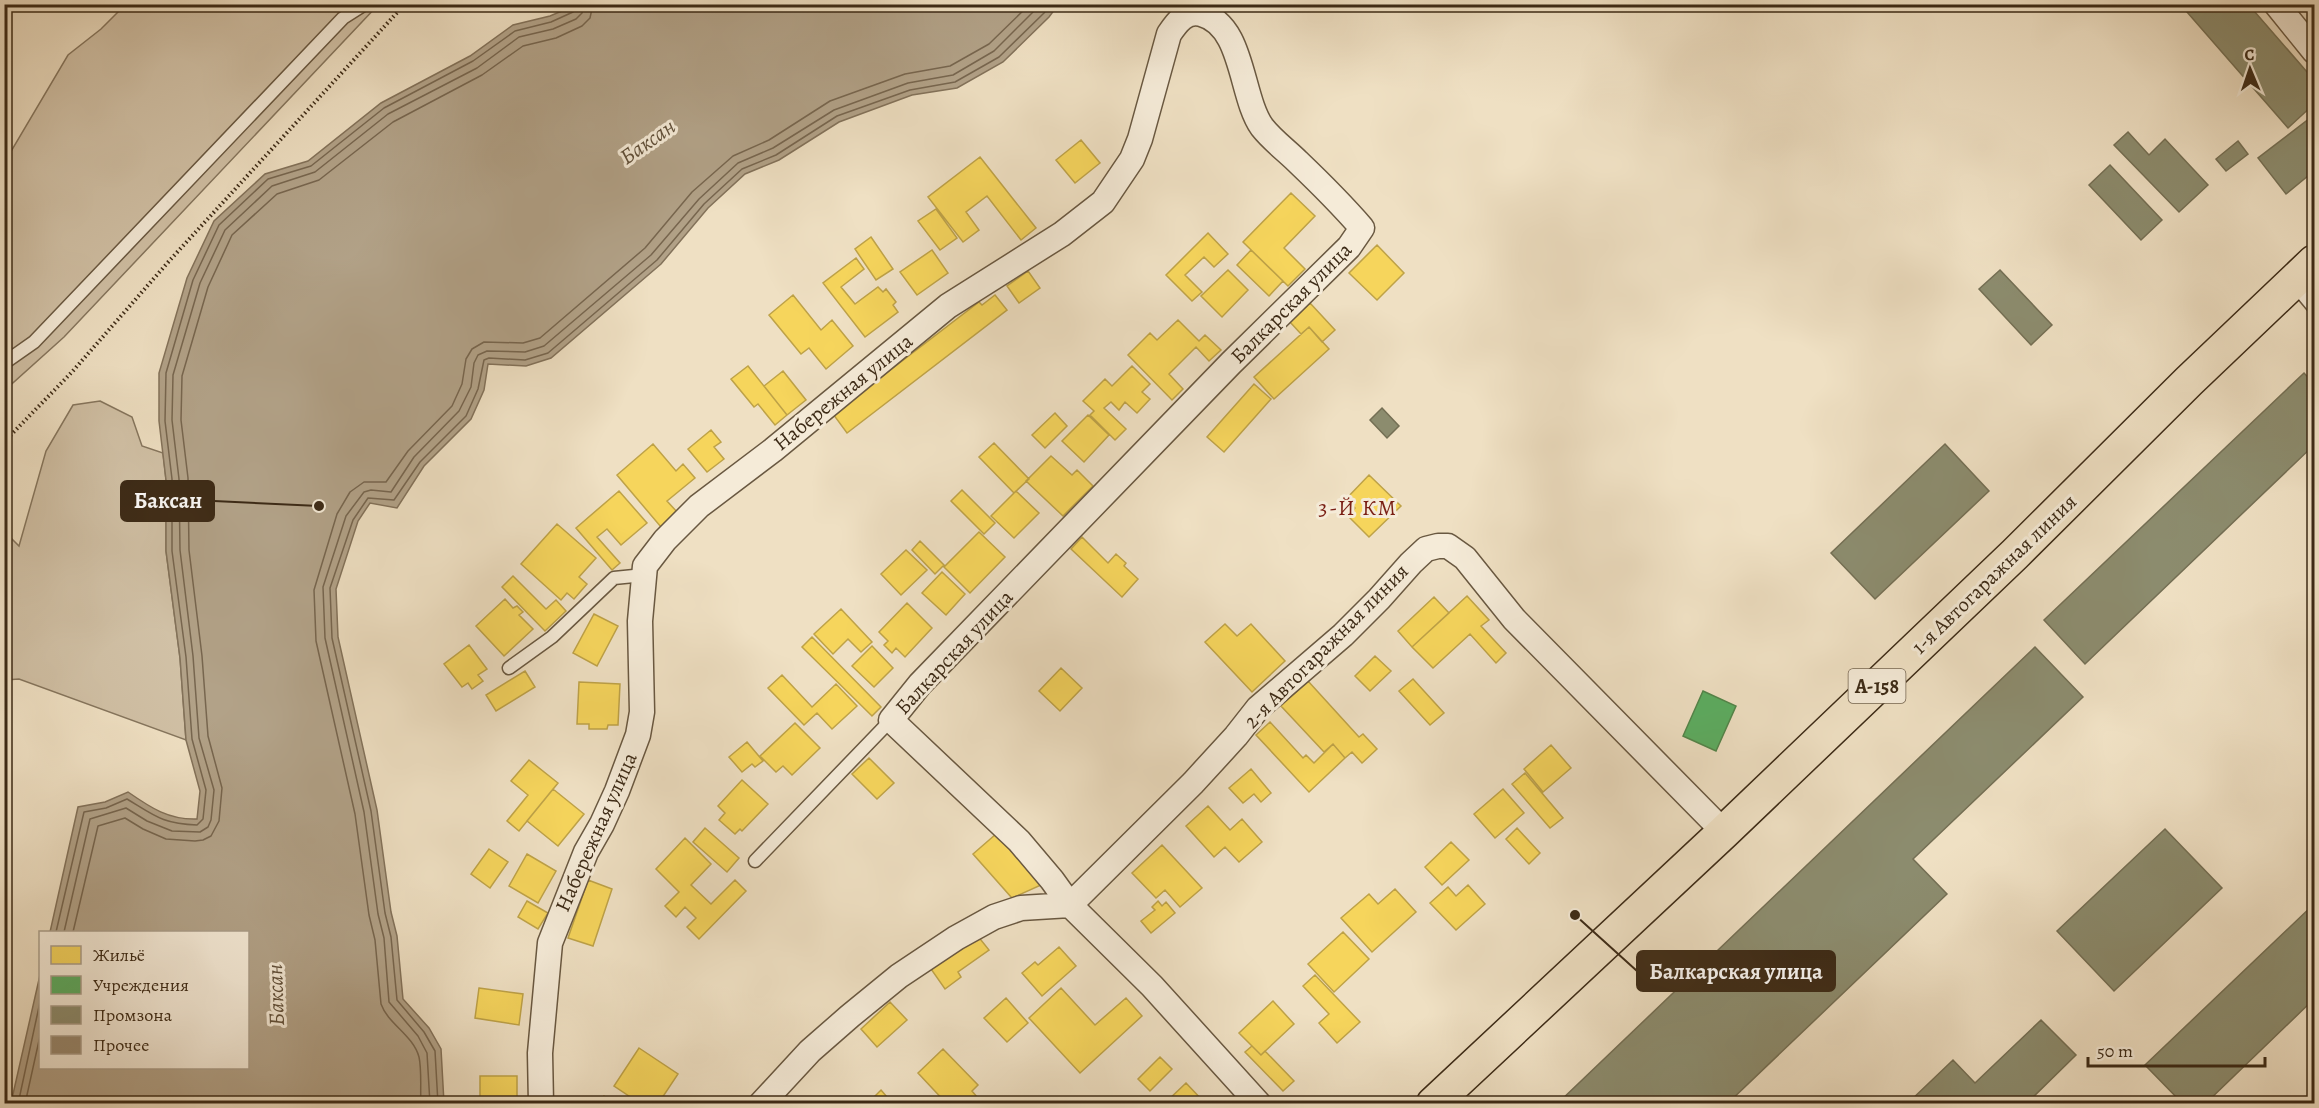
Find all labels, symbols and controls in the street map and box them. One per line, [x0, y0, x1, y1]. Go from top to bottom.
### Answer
north arrow [2220, 39, 2280, 99]
text: С [2244, 44, 2255, 66]
water label: Баксан [614, 112, 682, 172]
street label: Балкарская улица [1224, 236, 1358, 370]
street label: Набережная улица [768, 327, 919, 457]
callout: Баксан [121, 481, 214, 521]
text: Баксан [134, 486, 202, 516]
street label: 1-я Автогаражная линия [1905, 488, 2083, 660]
district label: 3-Й КМ [1318, 493, 1398, 523]
street label: 2-я Автогаражная линия [1238, 558, 1414, 734]
street label: Балкарская улица [889, 583, 1019, 720]
road number: А-158 [1848, 669, 1906, 703]
street label: Набережная улица [548, 748, 644, 916]
legend [39, 931, 249, 1069]
text: Жильё [93, 943, 145, 967]
callout: Балкарская улица [1637, 951, 1835, 991]
text: Балкарская улица [1649, 957, 1823, 987]
water label: Баксан [260, 964, 292, 1026]
text: Учреждения [93, 973, 189, 997]
text: Промзона [93, 1003, 173, 1027]
scale bar [2088, 1030, 2265, 1068]
text: Прочее [93, 1033, 149, 1057]
text: 50 m [2097, 1039, 2133, 1063]

